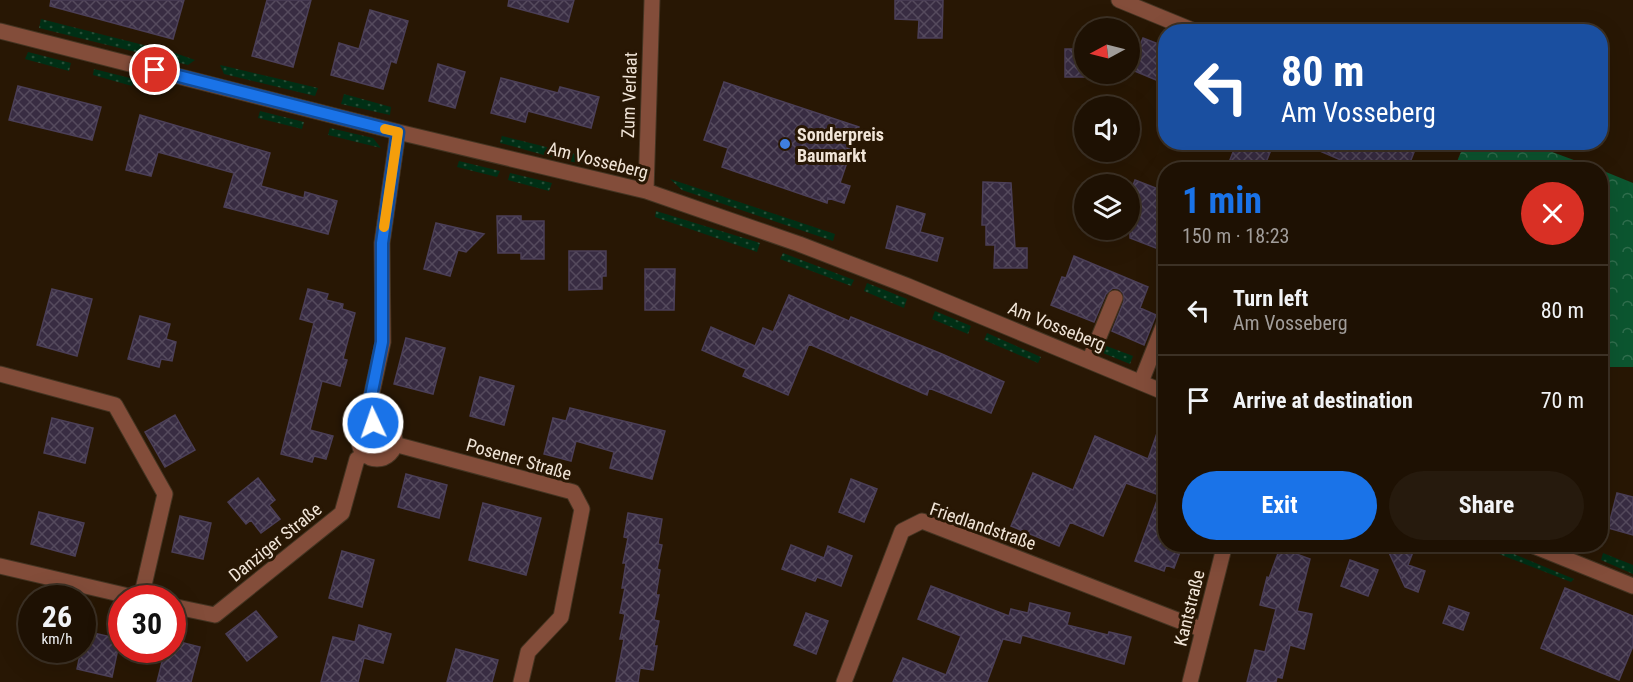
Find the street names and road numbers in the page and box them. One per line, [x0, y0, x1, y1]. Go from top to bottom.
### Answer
street label: Zum Verlaat [617, 52, 641, 138]
street label: Am Vosseberg [545, 137, 651, 183]
street label: Am Vosseberg [1005, 297, 1109, 355]
street label: Posener Straße [464, 434, 574, 484]
street label: Danziger Straße [225, 498, 325, 586]
street label: Friedlandstraße [927, 498, 1039, 554]
street label: Kantstraße [1169, 568, 1209, 648]

